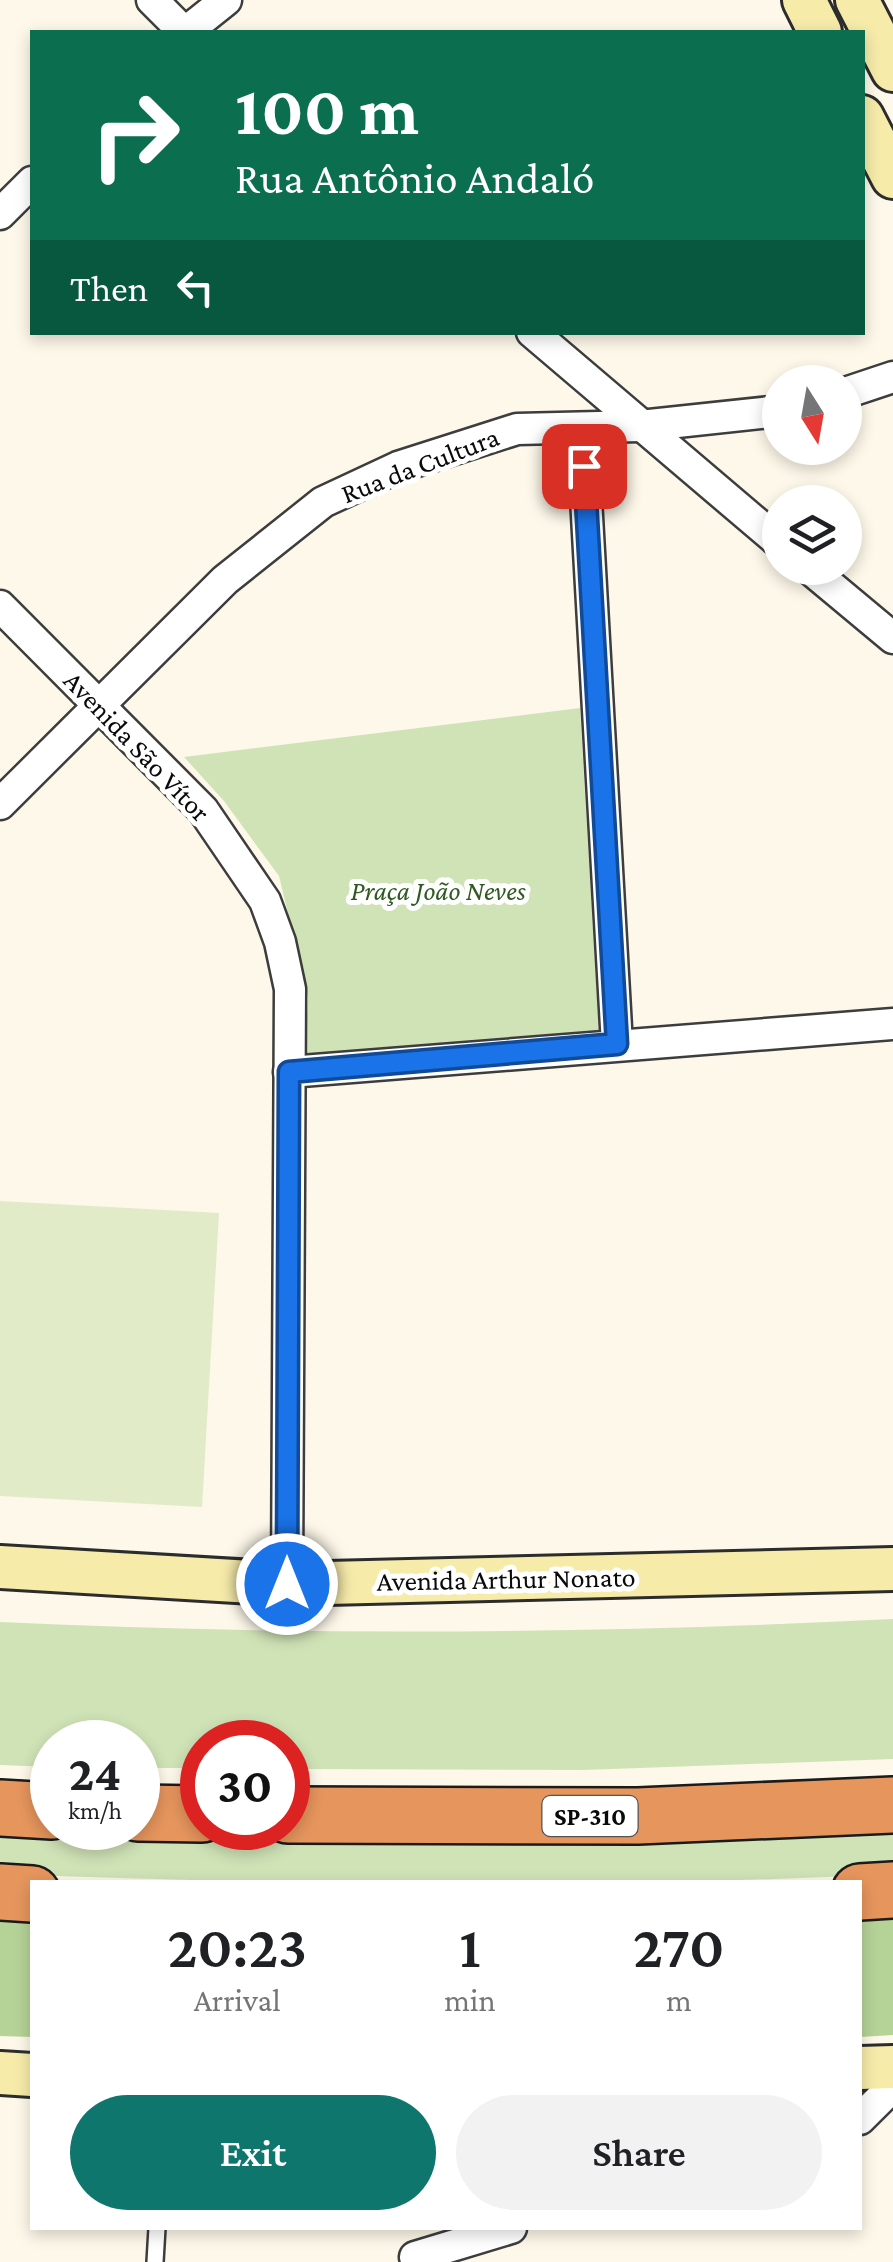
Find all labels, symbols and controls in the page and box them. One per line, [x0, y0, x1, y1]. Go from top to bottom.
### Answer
icon: right [70, 70, 200, 200]
text: 100 m [235, 71, 419, 149]
text: Rua Antônio Andaló [235, 153, 594, 203]
icon: left [168, 260, 223, 315]
text: Then [70, 267, 148, 309]
north arrow [762, 365, 862, 465]
map controls [762, 365, 862, 585]
street label: Rua da Cultura [337, 421, 503, 509]
pin [542, 424, 627, 509]
icon: arrive [557, 439, 612, 494]
button: layers [762, 485, 862, 585]
street label: Avenida São Vítor [58, 665, 216, 828]
park label: Praça João Neves [350, 875, 526, 906]
position arrow [235, 1532, 339, 1636]
street label: Avenida Arthur Nonato [376, 1561, 636, 1597]
speed limit sign: 30 [180, 1720, 310, 1850]
text: 24 [69, 1745, 121, 1801]
road number: SP-310 [542, 1796, 638, 1836]
text: km/h [68, 1797, 122, 1824]
text: 20:23 [167, 1913, 307, 1980]
text: 1 [459, 1913, 481, 1980]
text: 270 [633, 1913, 725, 1980]
text: Arrival [194, 1982, 281, 2018]
text: min [444, 1982, 496, 2018]
text: m [666, 1982, 692, 2018]
button: Exit [70, 2095, 436, 2210]
button: Share [456, 2095, 822, 2210]

